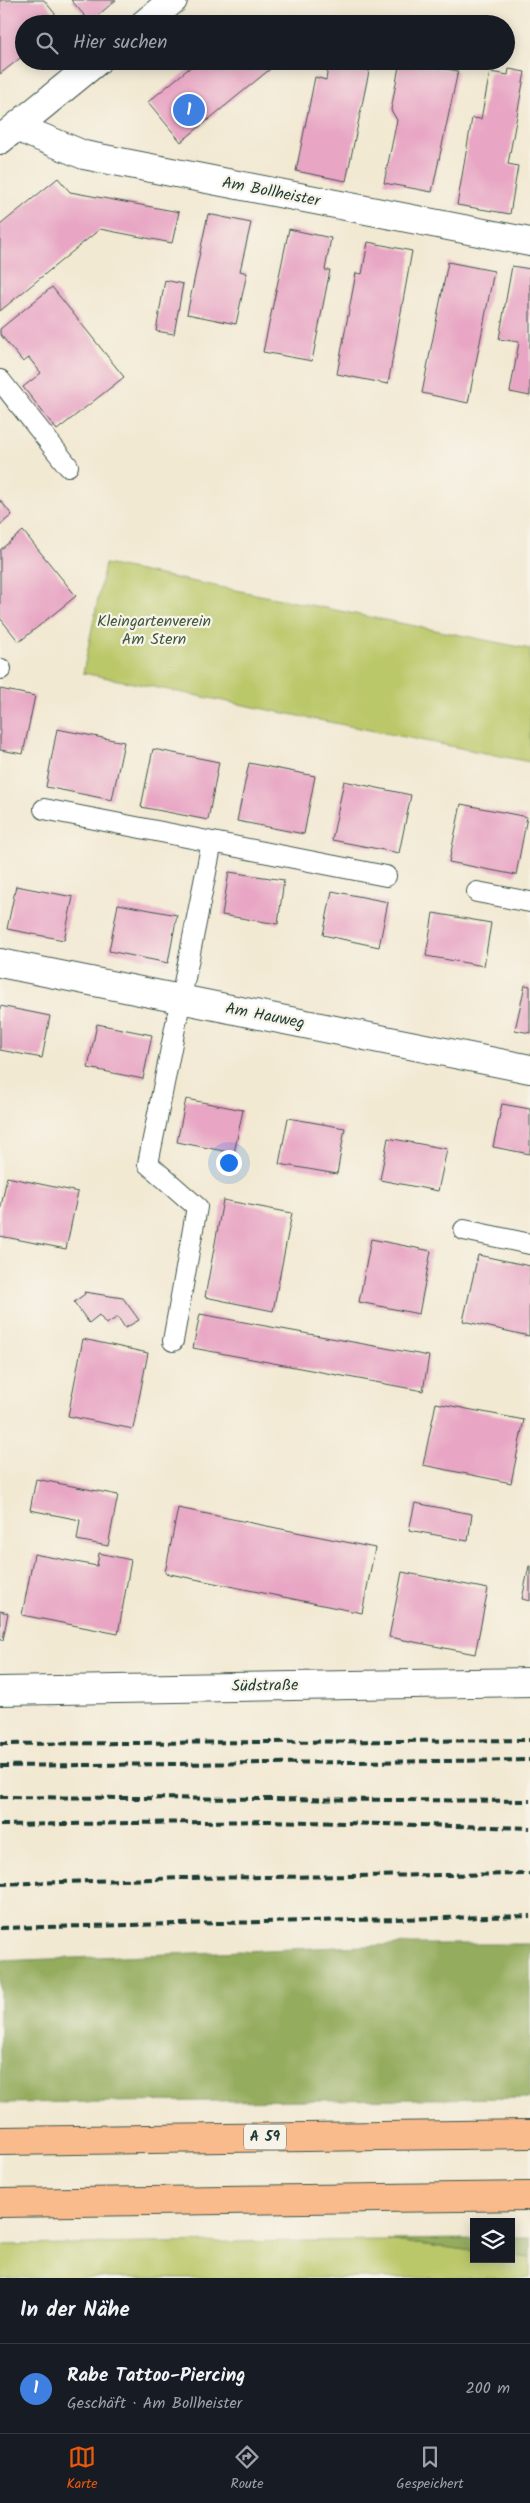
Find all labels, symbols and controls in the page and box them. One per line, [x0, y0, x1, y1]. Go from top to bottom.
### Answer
search box [15, 15, 515, 70]
text: Hier suchen [73, 28, 167, 58]
icon: search [33, 29, 61, 57]
pin: 1 [173, 91, 205, 129]
street label: Am Bollheister [220, 170, 324, 214]
park label: Kleingartenverein Am Stern [97, 609, 211, 652]
street label: Am Hauweg [223, 996, 307, 1036]
your location [216, 1150, 242, 1176]
street label: Südstraße [232, 1673, 298, 1699]
road number: A 59 [244, 2124, 286, 2150]
map controls [470, 2218, 515, 2263]
button: layers [470, 2218, 515, 2263]
text: In der Nähe [20, 2294, 130, 2327]
text: Rabe Tattoo-Piercing [67, 2361, 245, 2391]
text: 1 [34, 2376, 38, 2401]
text: 200 m [466, 2376, 510, 2401]
text: Geschäft · Am Bollheister [67, 2391, 242, 2416]
tab: Karte [66, 2443, 98, 2495]
tab: Route [230, 2443, 263, 2495]
tab: Gespeichert [396, 2443, 464, 2495]

